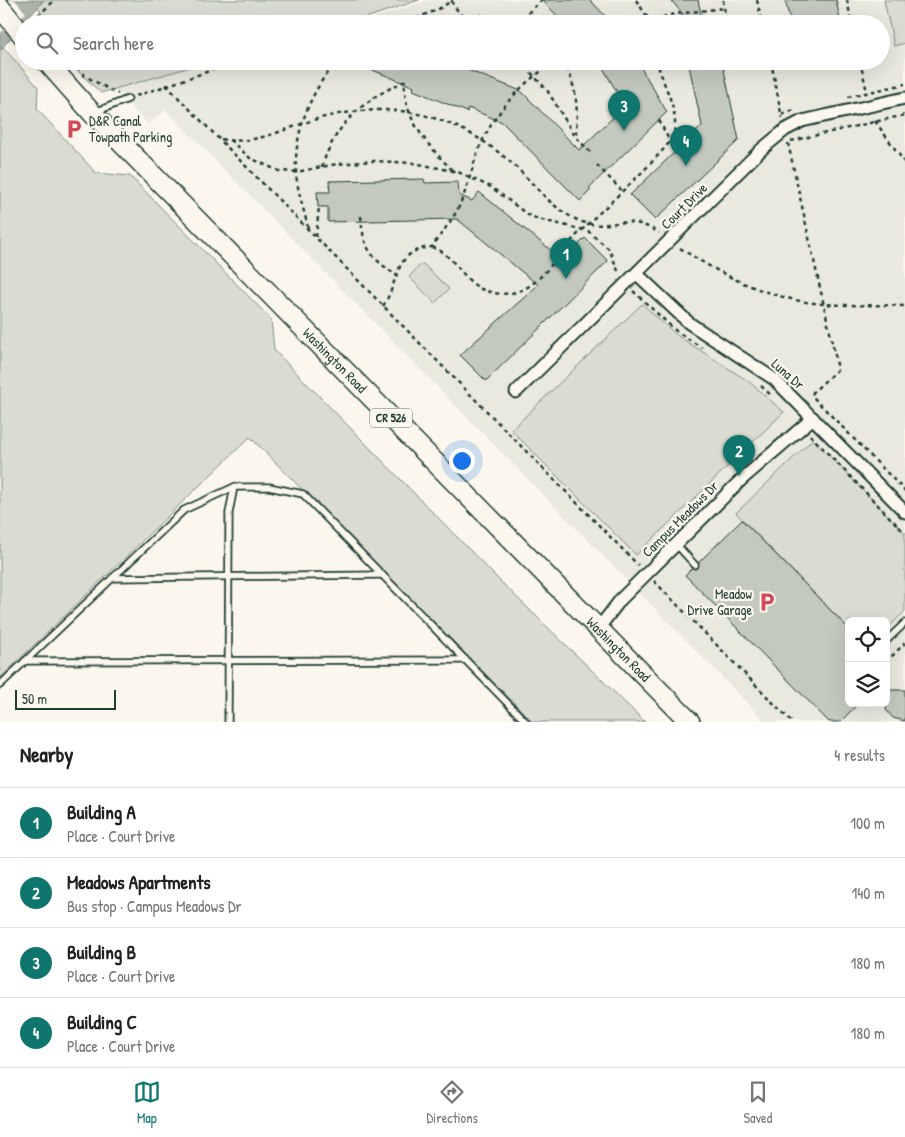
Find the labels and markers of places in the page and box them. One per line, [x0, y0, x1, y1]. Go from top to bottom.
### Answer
pin: 3 [608, 90, 640, 131]
place label: D&R Canal Towpath Parking [89, 111, 172, 147]
parking icon: D&R Canal Towpath Parking [63, 118, 85, 140]
pin: 4 [670, 125, 702, 166]
pin: 1 [550, 238, 582, 279]
pin: 2 [723, 435, 755, 476]
place label: Meadow Drive Garage [688, 584, 753, 620]
parking icon: Meadow Drive Garage [756, 591, 778, 613]

